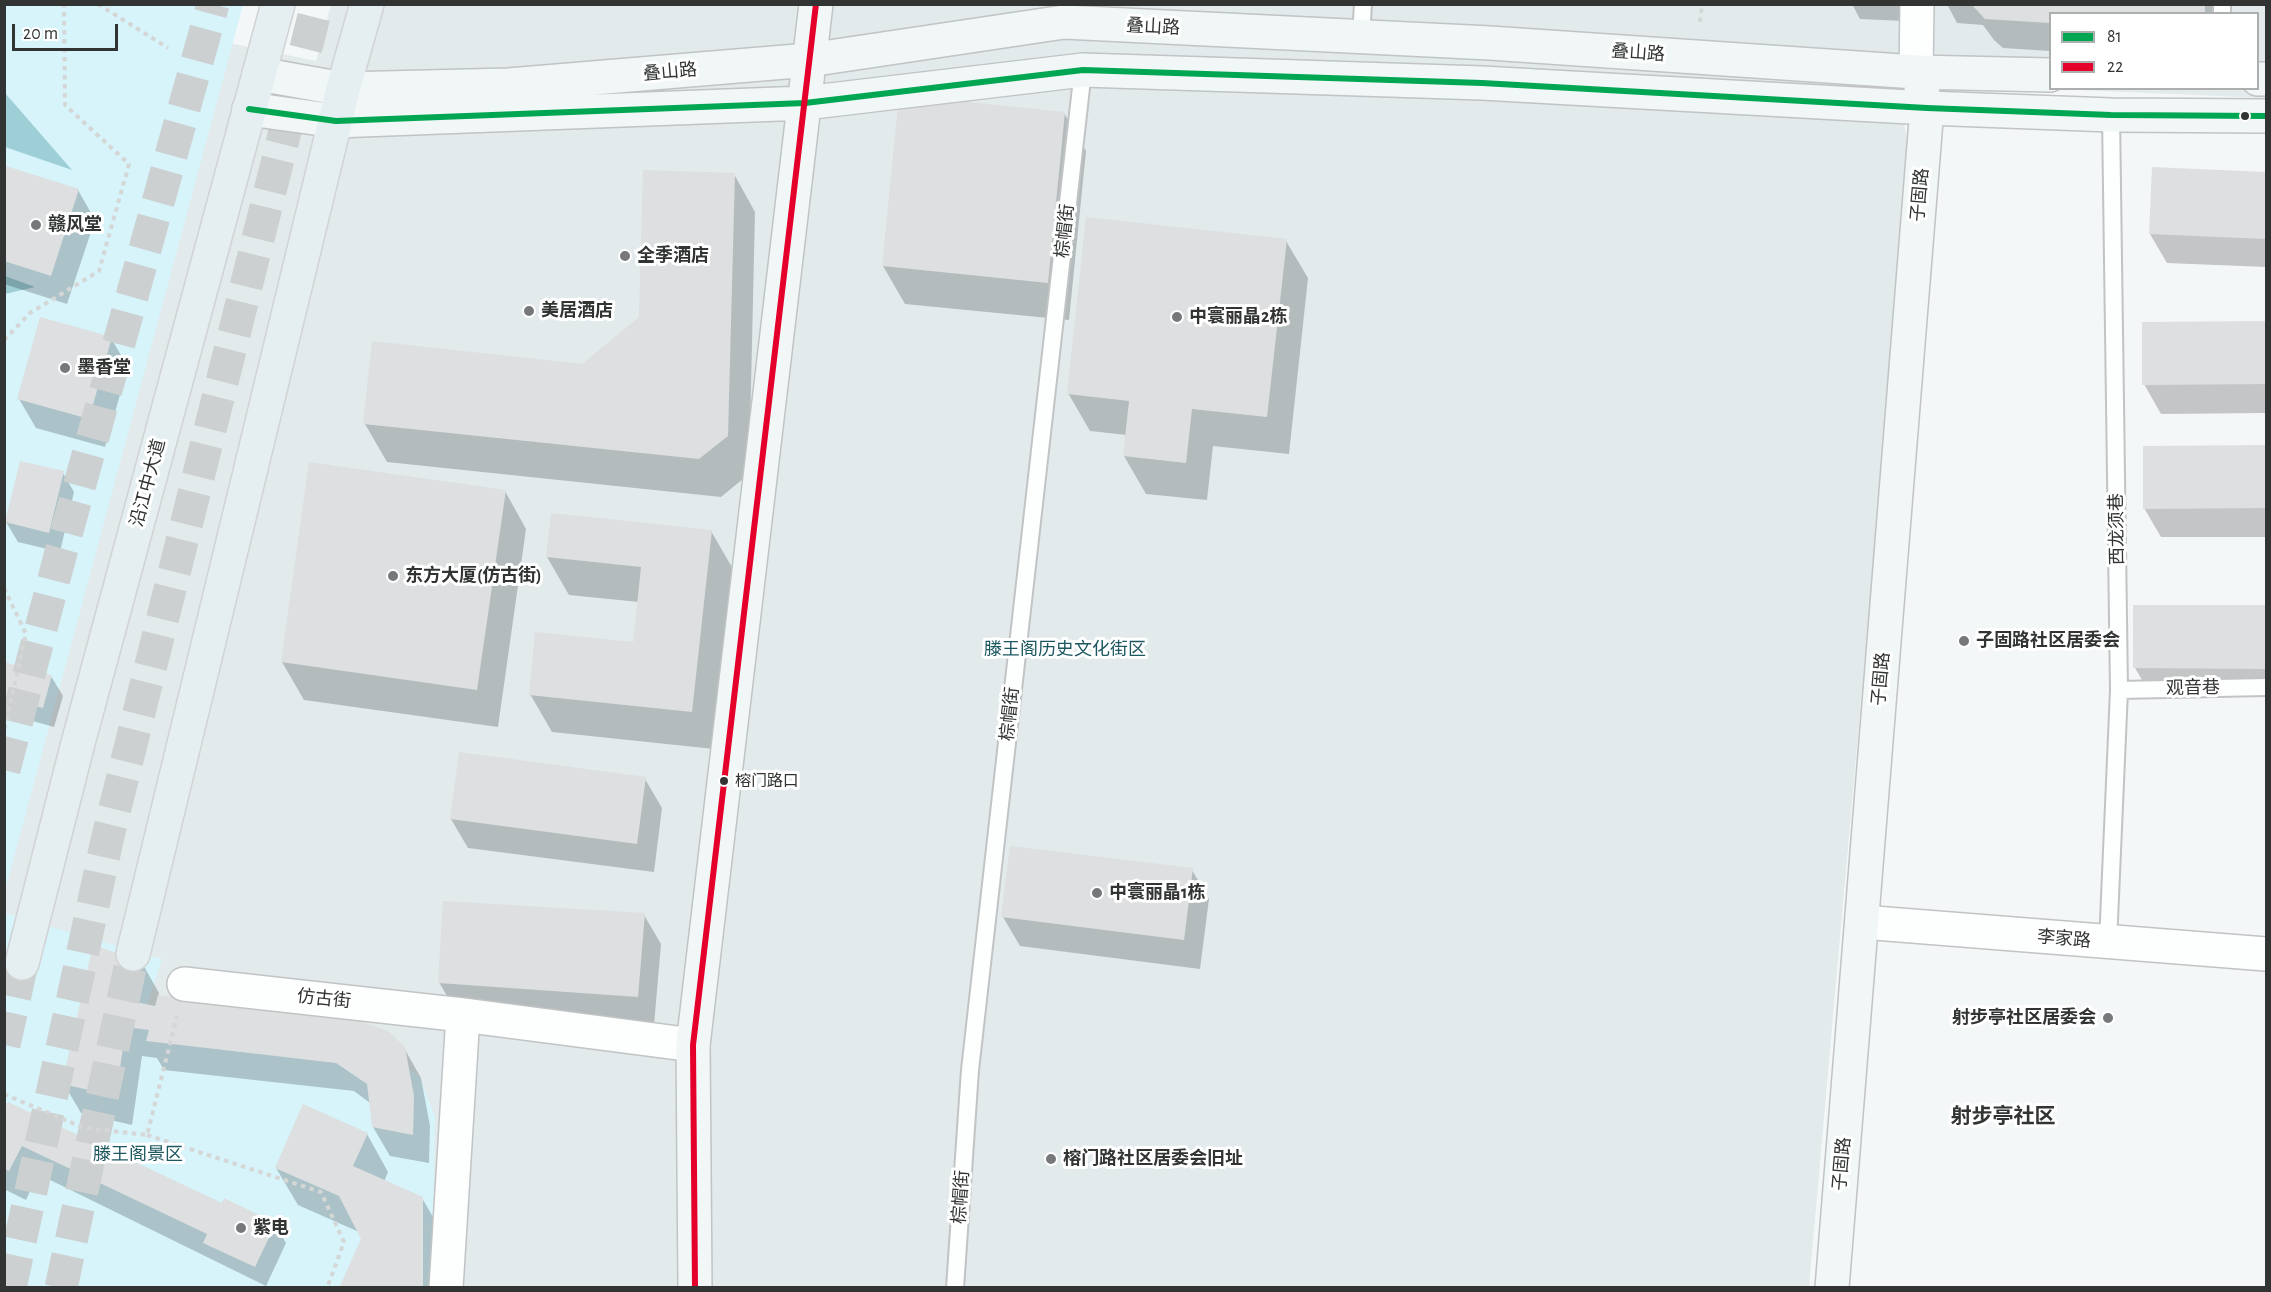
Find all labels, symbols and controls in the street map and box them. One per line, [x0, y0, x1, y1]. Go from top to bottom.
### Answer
scale bar [15, 12, 122, 50]
legend [2049, 12, 2259, 90]
street label: 叠山路 [1125, 15, 1181, 39]
text: 20 m [23, 25, 58, 43]
text: 81 [2107, 28, 2122, 46]
street label: 叠山路 [1610, 40, 1666, 66]
text: 22 [2107, 58, 2123, 76]
street label: 叠山路 [642, 59, 698, 85]
unlabelled marker [2239, 110, 2251, 122]
street label: 子固路 [1907, 167, 1933, 223]
street label: 棕帽街 [1051, 203, 1079, 259]
place label: 赣风堂 [48, 214, 102, 236]
marker: 赣风堂 [29, 218, 43, 232]
place label: 全季酒店 [637, 245, 709, 267]
marker: 全季酒店 [618, 249, 632, 263]
place label: 美居酒店 [541, 300, 613, 322]
marker: 美居酒店 [522, 304, 536, 318]
place label: 中寰丽晶2栋 [1189, 306, 1287, 328]
marker: 中寰丽晶2栋 [1170, 310, 1184, 324]
place label: 墨香堂 [77, 357, 131, 379]
marker: 墨香堂 [58, 361, 72, 375]
street label: 沿江中大道 [126, 437, 170, 529]
street label: 西龙须巷 [2106, 493, 2128, 565]
place label: 东方大厦(仿古街) [405, 565, 542, 587]
marker: 东方大厦(仿古街) [386, 569, 400, 583]
place label: 子固路社区居委会 [1976, 630, 2120, 652]
marker: 子固路社区居委会 [1957, 634, 1971, 648]
park label: 滕王阁历史文化街区 [984, 639, 1146, 661]
street label: 子固路 [1868, 651, 1894, 707]
street label: 观音巷 [2166, 677, 2220, 699]
street label: 棕帽街 [996, 686, 1024, 742]
place label: 榕门路口 [735, 771, 799, 791]
marker: 榕门路口 [718, 775, 730, 787]
place label: 中寰丽晶1栋 [1109, 882, 1205, 904]
marker: 中寰丽晶1栋 [1090, 886, 1104, 900]
street label: 李家路 [2036, 926, 2092, 952]
street label: 仿古街 [296, 985, 352, 1013]
place label: 射步亭社区居委会 [1952, 1007, 2096, 1029]
marker: 射步亭社区居委会 [2101, 1011, 2115, 1025]
district label: 射步亭社区 [1951, 1104, 2055, 1130]
street label: 子固路 [1829, 1136, 1855, 1192]
park label: 滕王阁景区 [93, 1144, 183, 1166]
place label: 榕门路社区居委会旧址 [1063, 1148, 1243, 1170]
marker: 榕门路社区居委会旧址 [1044, 1152, 1058, 1166]
street label: 棕帽街 [948, 1169, 974, 1225]
place label: 紫电 [253, 1217, 289, 1239]
marker: 紫电 [234, 1221, 248, 1235]

